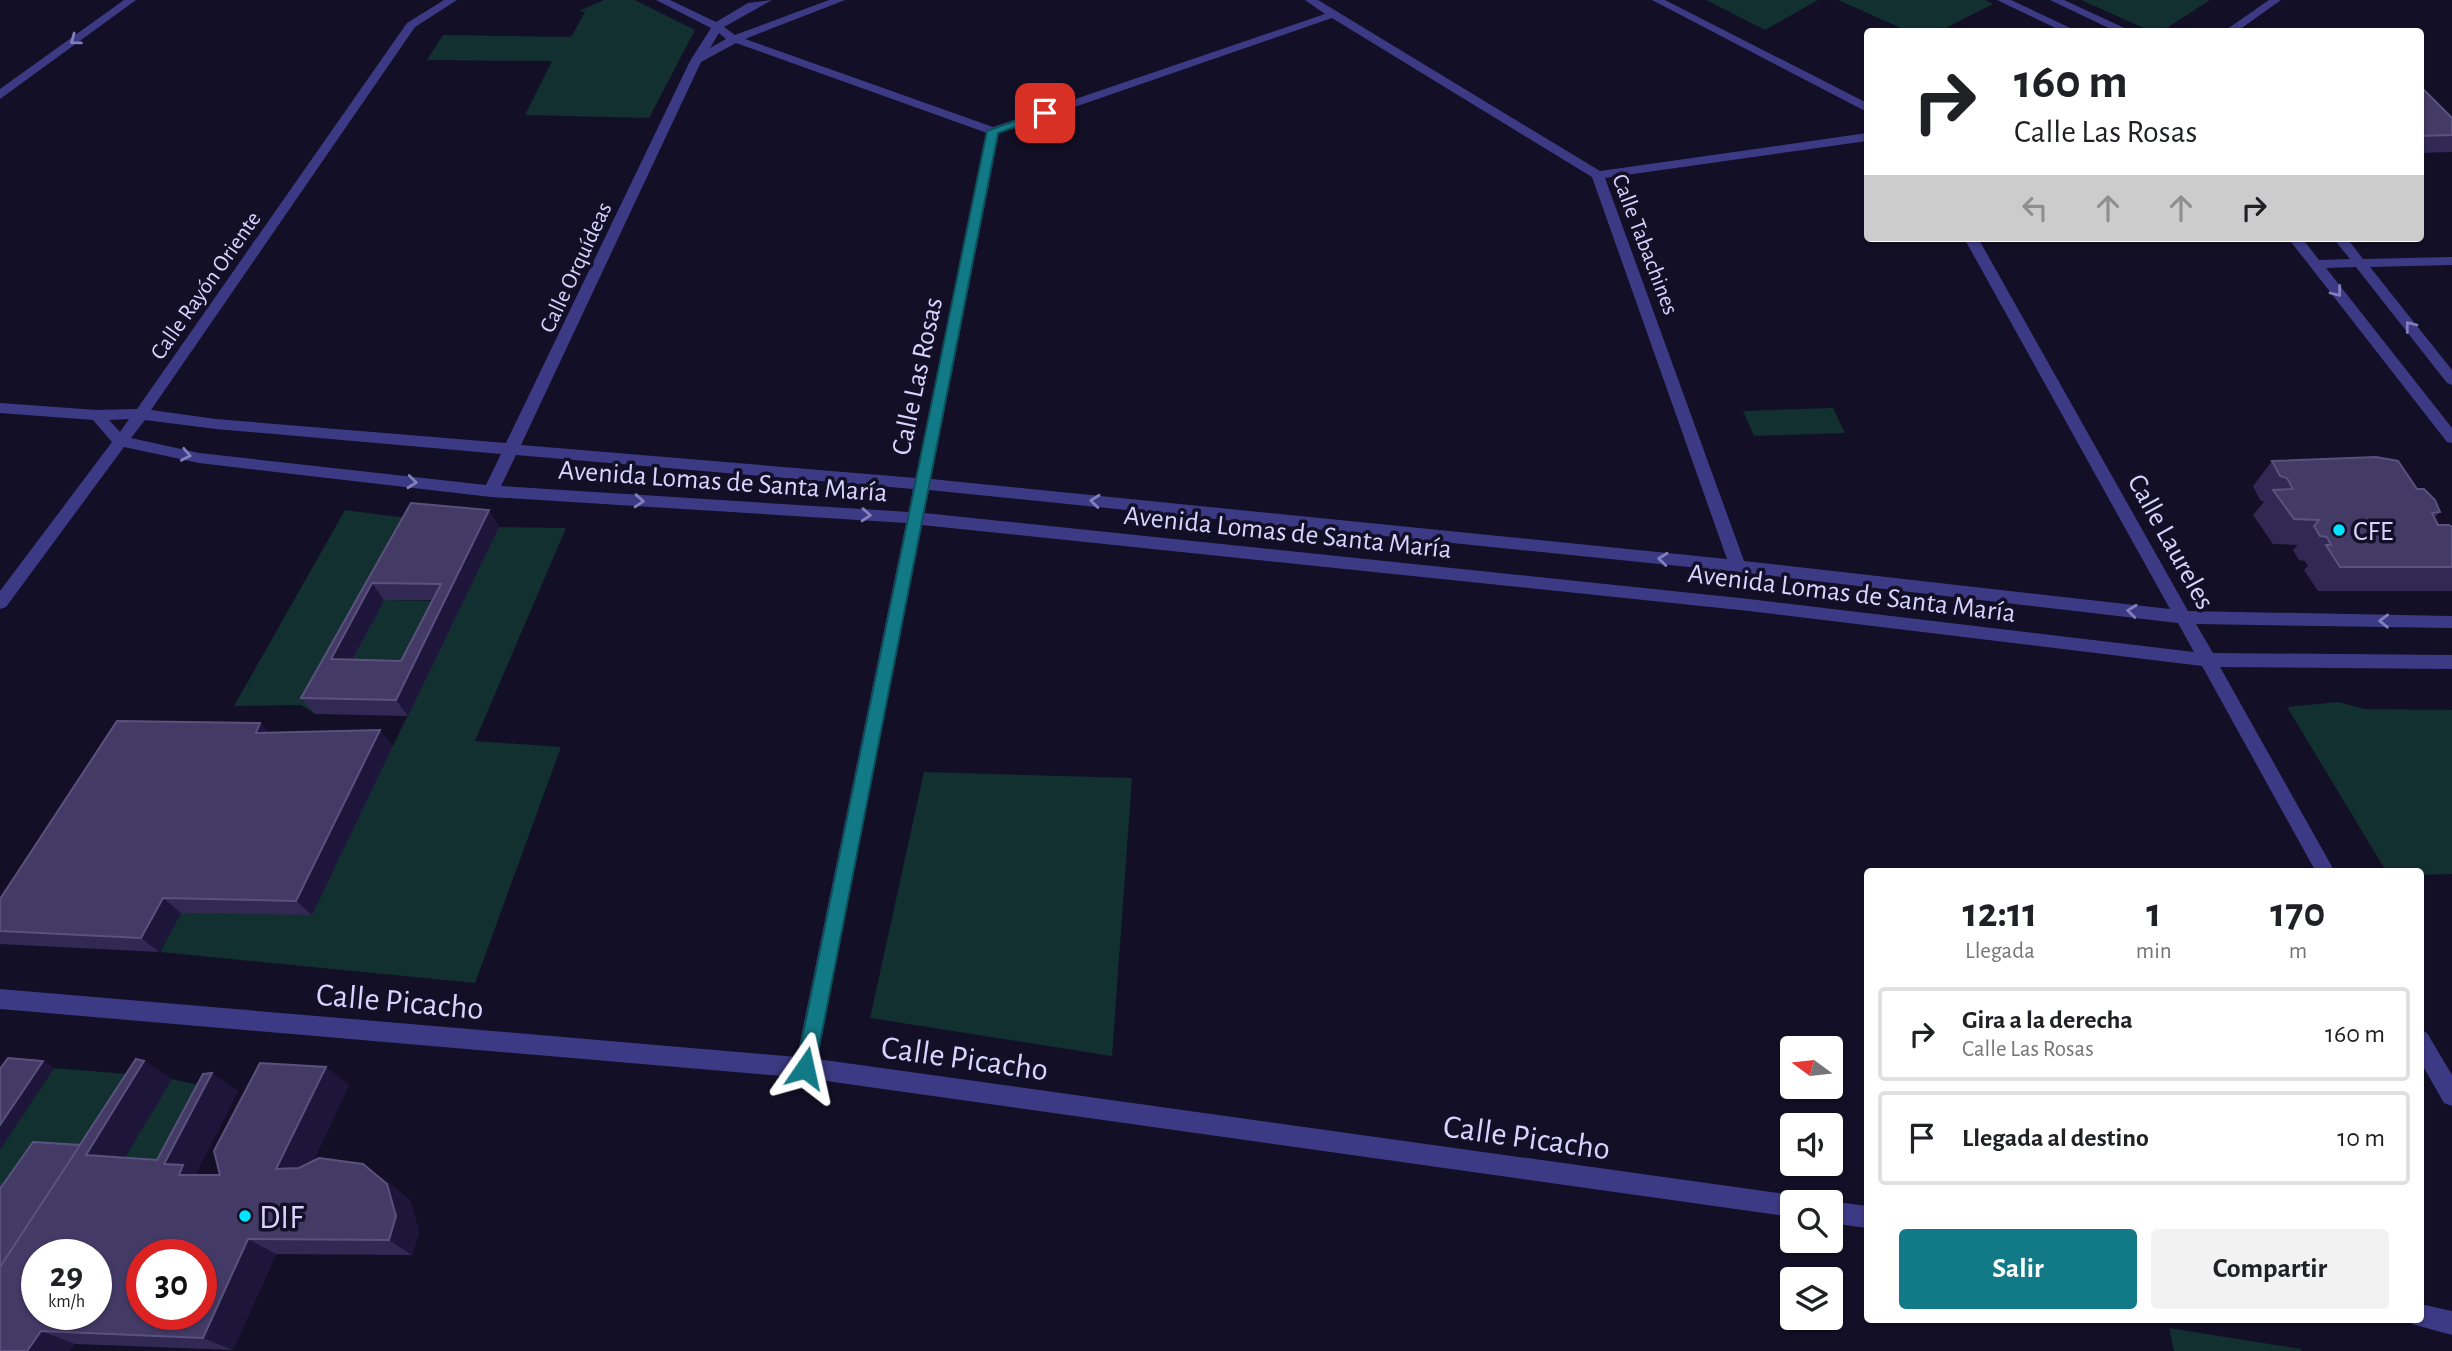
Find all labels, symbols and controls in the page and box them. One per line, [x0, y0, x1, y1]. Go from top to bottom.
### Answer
one-way arrow [70, 32, 83, 44]
icon: right [1899, 56, 1990, 147]
text: 160 m [2014, 58, 2128, 107]
pin [1015, 83, 1075, 143]
icon: arrive [1026, 94, 1064, 132]
text: Calle Las Rosas [2014, 116, 2197, 148]
street label: Calle Tabachines [1607, 171, 1682, 318]
icon: left [2016, 189, 2054, 227]
icon: ahead [2089, 189, 2127, 227]
icon: ahead [2162, 189, 2200, 227]
icon: right [2235, 189, 2273, 227]
street label: Calle Orquídeas [536, 199, 617, 336]
street label: Calle Rayón Oriente [147, 208, 266, 364]
one-way arrow [2328, 284, 2341, 296]
street label: Calle Las Rosas [888, 295, 948, 458]
one-way arrow [2406, 321, 2419, 333]
one-way arrow [180, 447, 192, 462]
street label: Avenida Lomas de Santa María [557, 457, 888, 507]
street label: Calle Laureles [2122, 470, 2219, 614]
one-way arrow [406, 474, 418, 489]
one-way arrow [634, 493, 645, 508]
one-way arrow [1089, 494, 1101, 509]
street label: Avenida Lomas de Santa María [1122, 502, 1453, 564]
one-way arrow [861, 508, 872, 523]
place label: CFE [2353, 518, 2393, 546]
marker: CFE [2331, 522, 2347, 538]
one-way arrow [1657, 551, 1668, 566]
street label: Avenida Lomas de Santa María [1686, 560, 2017, 628]
one-way arrow [2126, 604, 2137, 619]
one-way arrow [2378, 613, 2389, 628]
text: 12:11 [1963, 892, 2037, 934]
text: 1 [2146, 892, 2161, 934]
text: 170 [2270, 892, 2325, 934]
text: Llegada [1965, 940, 2035, 963]
text: min [2136, 940, 2172, 963]
text: m [2289, 940, 2307, 963]
street label: Calle Picacho [315, 979, 485, 1026]
text: Gira a la derecha [1962, 1007, 2133, 1033]
icon: right [1903, 1015, 1941, 1053]
text: 160 m [2325, 1021, 2385, 1047]
position arrow [768, 1031, 842, 1105]
street label: Calle Picacho [879, 1031, 1050, 1088]
north arrow [1780, 1036, 1843, 1099]
map controls [1780, 1036, 1843, 1330]
text: Calle Las Rosas [1962, 1038, 2094, 1061]
street label: Calle Picacho [1441, 1110, 1612, 1167]
button: sound [1780, 1113, 1843, 1176]
icon: arrive [1903, 1119, 1941, 1157]
text: Llegada al destino [1962, 1125, 2149, 1151]
text: 10 m [2337, 1125, 2385, 1151]
button: search [1780, 1190, 1843, 1253]
place label: DIF [259, 1202, 304, 1235]
marker: DIF [237, 1208, 253, 1224]
button: Salir [1899, 1229, 2137, 1309]
button: Compartir [2151, 1229, 2389, 1309]
speed limit sign: 30 [126, 1239, 217, 1330]
text: 29 [50, 1258, 83, 1293]
button: layers [1780, 1267, 1843, 1330]
text: km/h [48, 1293, 85, 1311]

